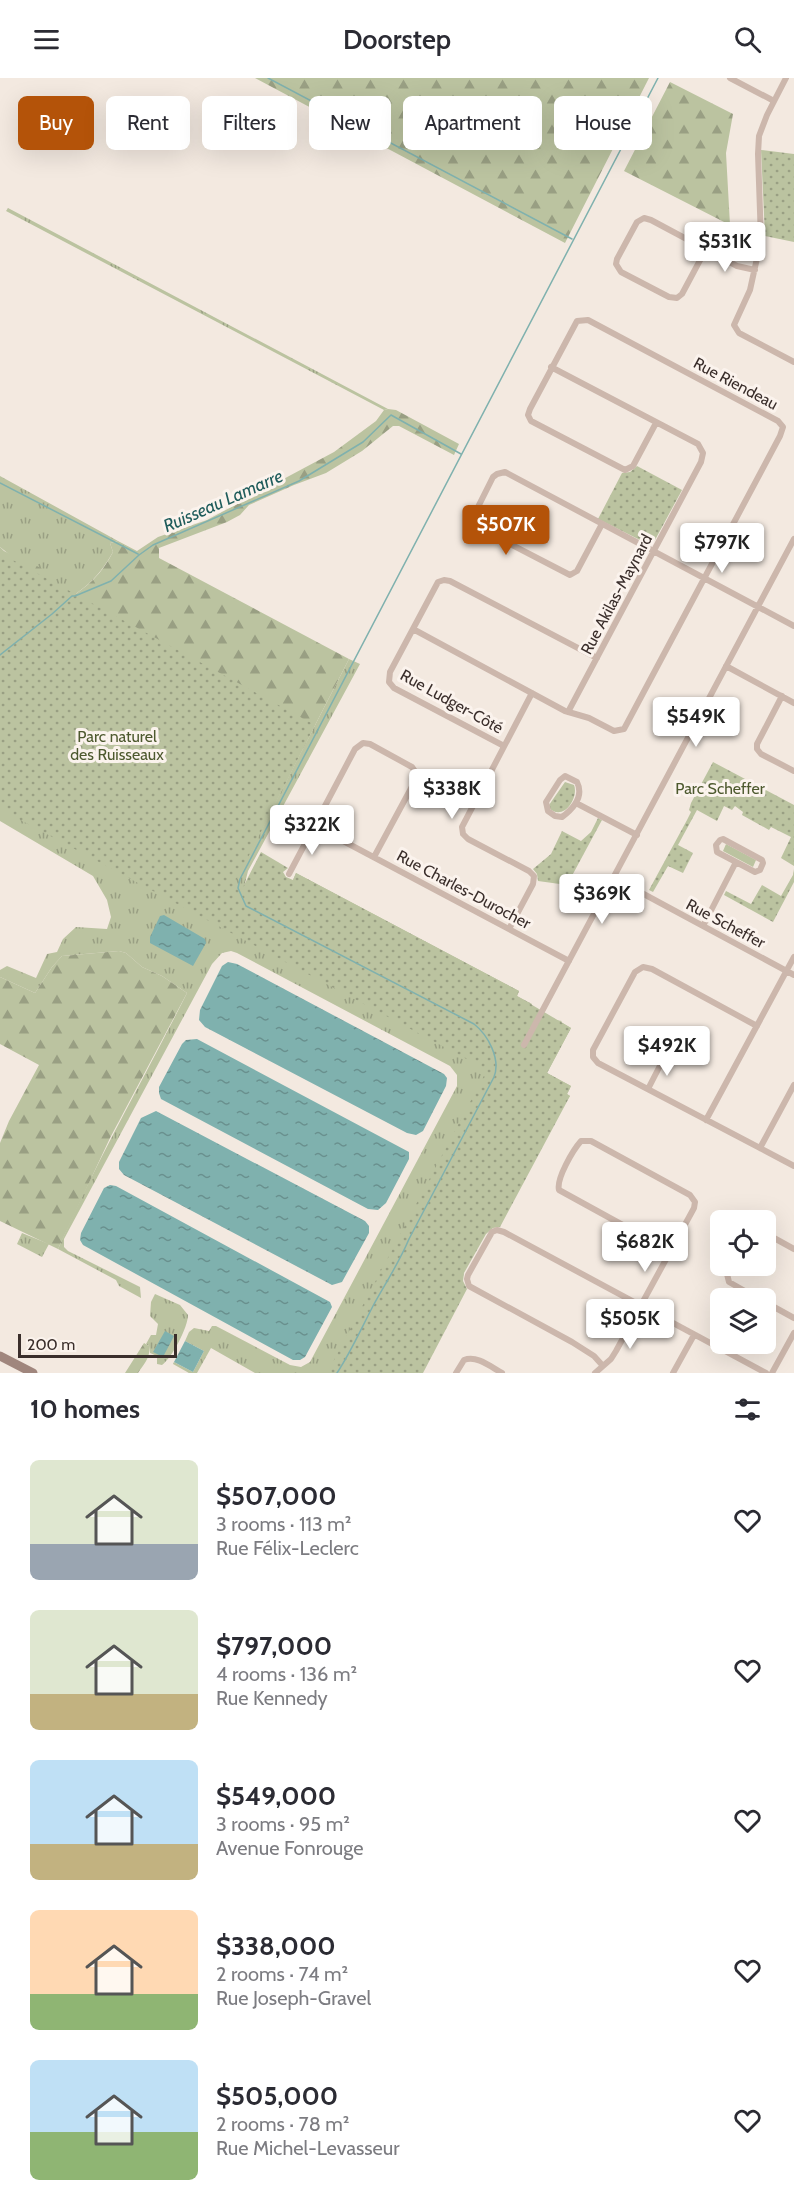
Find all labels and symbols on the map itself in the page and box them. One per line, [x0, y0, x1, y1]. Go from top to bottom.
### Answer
pin: $531K [683, 222, 767, 273]
street label: Rue Riendeau [690, 353, 781, 414]
water label: Ruisseau Lamarre [160, 465, 286, 537]
pin: $507K [464, 505, 548, 556]
pin: $797K [680, 523, 764, 574]
street label: Rue Akilas-Maynard [577, 531, 656, 658]
street label: Rue Ludger-Côté [397, 665, 506, 737]
pin: $549K [654, 697, 738, 748]
park label: Parc naturel des Ruisseaux [70, 727, 164, 764]
pin: $338K [410, 769, 494, 820]
park label: Parc Scheffer [675, 779, 766, 798]
pin: $322K [270, 805, 354, 856]
street label: Rue Charles-Durocher [394, 846, 535, 933]
pin: $369K [560, 874, 644, 925]
street label: Rue Scheffer [683, 895, 769, 953]
pin: $492K [625, 1026, 709, 1077]
pin: $682K [603, 1222, 687, 1273]
pin: $505K [588, 1299, 672, 1350]
scale bar [18, 1331, 177, 1358]

